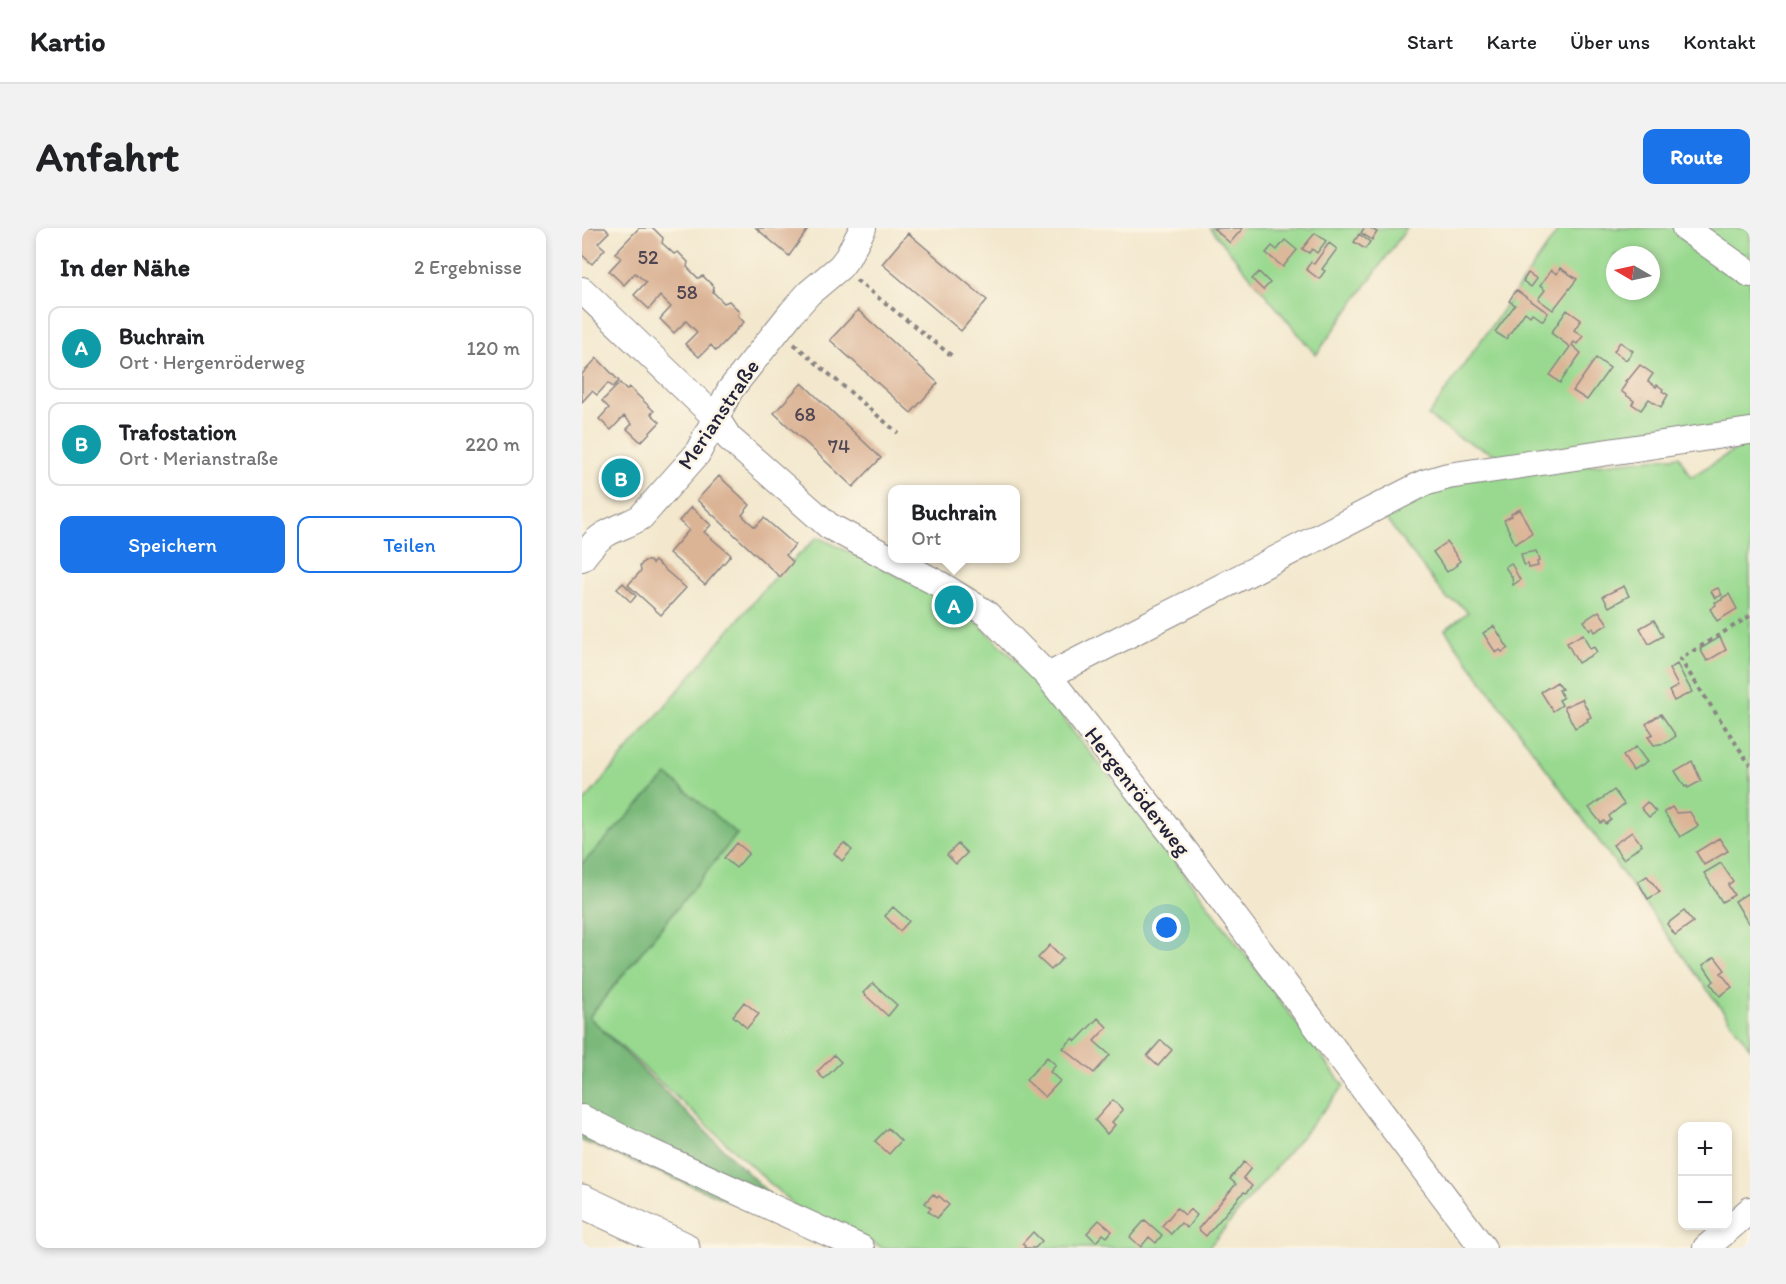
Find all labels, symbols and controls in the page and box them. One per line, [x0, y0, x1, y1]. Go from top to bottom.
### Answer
text: Kartio [30, 24, 105, 58]
text: Start [1407, 29, 1453, 54]
text: Karte [1486, 29, 1537, 54]
text: Über uns [1570, 29, 1650, 54]
text: Kontakt [1683, 29, 1756, 54]
button: Route [1643, 129, 1750, 184]
text: Anfahrt [36, 131, 179, 182]
house number: 52 [637, 245, 659, 269]
north arrow [1606, 246, 1660, 300]
text: In der Nähe [60, 251, 190, 283]
text: 2 Ergebnisse [414, 255, 522, 279]
house number: 58 [676, 280, 698, 304]
text: Buchrain [119, 323, 205, 350]
text: A [75, 336, 88, 360]
text: 120 m [467, 336, 520, 360]
text: Ort · Hergenröderweg [119, 350, 305, 374]
street label: Merianstraße [672, 354, 765, 475]
house number: 68 [794, 402, 816, 426]
text: Trafostation [119, 419, 237, 446]
text: B [75, 432, 88, 456]
text: 220 m [465, 432, 520, 456]
house number: 74 [828, 434, 850, 458]
text: Ort · Merianstraße [119, 446, 278, 470]
pin: B [602, 456, 640, 500]
popup [888, 485, 1020, 563]
text: Buchrain [911, 499, 997, 526]
button: Speichern [60, 516, 285, 573]
button: Teilen [297, 516, 522, 573]
text: Ort [911, 526, 941, 550]
pin: A [934, 582, 974, 628]
street label: Hergenröderweg [1079, 721, 1197, 862]
your location [1152, 913, 1181, 942]
map controls [1678, 1122, 1732, 1230]
button: + [1678, 1122, 1732, 1176]
button: − [1678, 1176, 1732, 1230]

